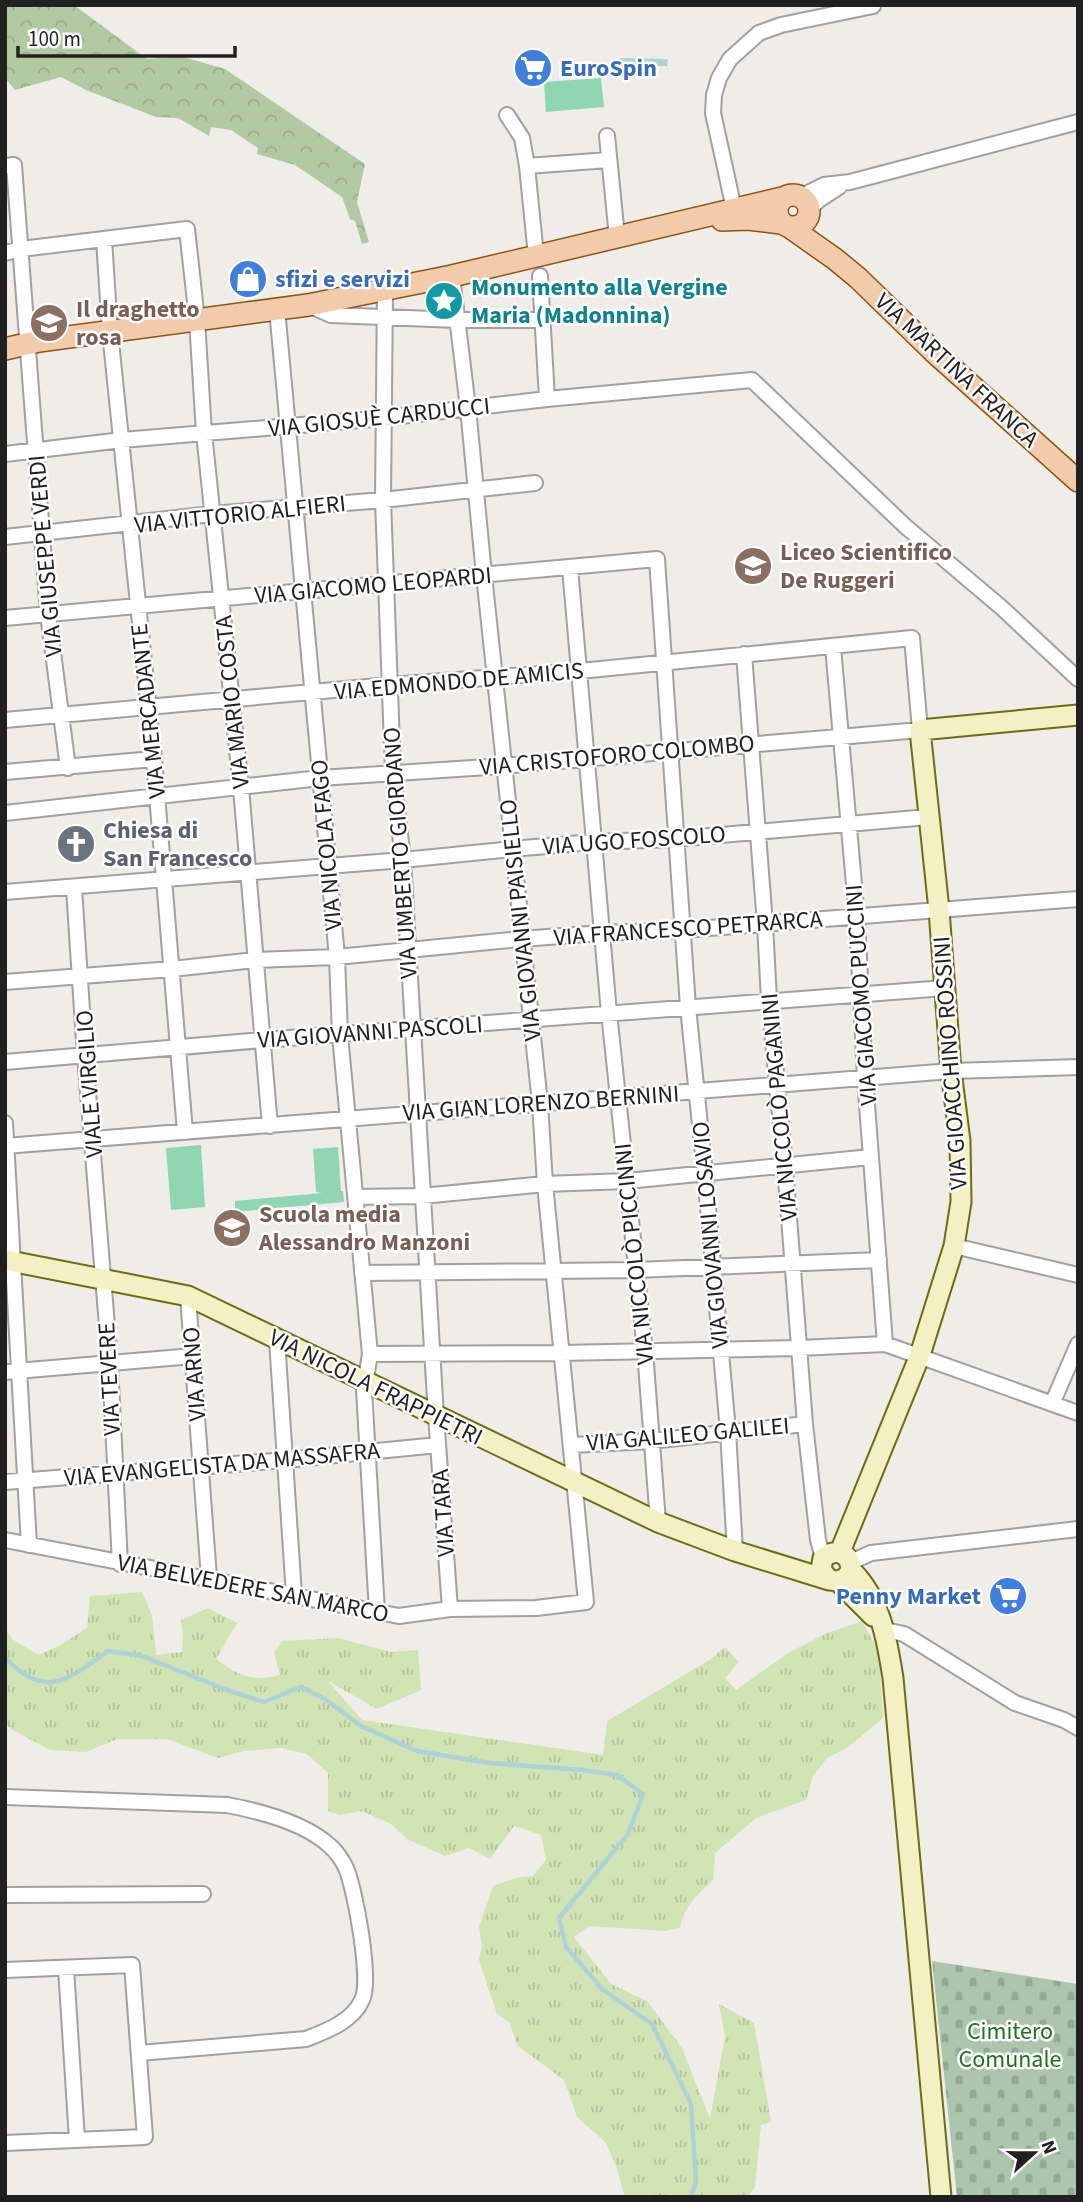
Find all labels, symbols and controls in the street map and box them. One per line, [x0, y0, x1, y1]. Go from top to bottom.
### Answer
scale bar [18, 14, 234, 58]
text: 100 m [28, 24, 81, 54]
supermarket icon: EuroSpin [512, 47, 554, 89]
place label: EuroSpin [560, 51, 657, 86]
shop icon: sfizi e servizi [227, 258, 269, 300]
place label: sfizi e servizi [275, 262, 410, 297]
place label: Monumento alla Vergine Maria (Madonnina) [471, 270, 728, 333]
place icon: Monumento alla Vergine Maria (Madonnina) [423, 280, 465, 322]
street label: VIA MARTINA FRANCA [867, 285, 1047, 456]
place label: Il draghetto rosa [76, 292, 200, 355]
school or university icon: Il draghetto rosa [28, 302, 70, 344]
street label: VIA GIOSUÈ CARDUCCI [266, 388, 492, 447]
street label: VIA GIUSEPPE VERDI [19, 453, 72, 658]
street label: VIA VITTORIO ALFIERI [133, 486, 348, 543]
place label: Liceo Scientifico De Ruggeri [780, 535, 952, 598]
school or university icon: Liceo Scientifico De Ruggeri [732, 545, 774, 587]
street label: VIA GIACOMO LEOPARDI [253, 558, 493, 613]
street label: VIA MARIO COSTA [206, 614, 259, 790]
street label: VIA MERCADANTE [122, 622, 175, 800]
street label: VIA EDMONDO DE AMICIS [333, 653, 585, 710]
street label: VIA UMBERTO GIORDANO [374, 726, 427, 980]
street label: VIA CRISTOFORO COLOMBO [478, 726, 756, 785]
street label: VIA NICOLA FAGO [302, 758, 351, 932]
street label: VIA GIOVANNI PAISIELLO [490, 797, 551, 1043]
place label: Chiesa di San Francesco [103, 813, 252, 876]
street label: VIA UGO FOSCOLO [541, 817, 727, 864]
church icon: Chiesa di San Francesco [55, 823, 97, 865]
street label: VIA GIACOMO PUCCINI [836, 883, 887, 1107]
street label: VIA FRANCESCO PETRARCA [552, 902, 824, 955]
street label: VIA GIOACCHINO ROSSINI [924, 935, 977, 1191]
street label: VIA NICCOLÒ PAGANINI [752, 991, 807, 1222]
street label: VIA GIOVANNI PASCOLI [256, 1007, 484, 1058]
street label: VIALE VIRGILIO [67, 1009, 112, 1159]
street label: VIA GIAN LORENZO BERNINI [402, 1076, 680, 1131]
street label: VIA GIOVANNI LOSAVIO [683, 1120, 738, 1350]
street label: VIA NICCOLÒ PICCINNI [605, 1142, 664, 1366]
place label: Scuola media Alessandro Manzoni [258, 1197, 470, 1260]
school or university icon: Scuola media Alessandro Manzoni [211, 1207, 253, 1249]
street label: VIA NICOLA FRAPPIETRI [263, 1320, 489, 1455]
street label: VIA TEVERE [89, 1321, 130, 1436]
street label: VIA ARNO [174, 1326, 215, 1422]
street label: VIA GALILEO GALILEI [585, 1408, 791, 1461]
street label: VIA EVANGELISTA DA MASSAFRA [63, 1433, 381, 1496]
street label: VIA TARA [423, 1468, 464, 1558]
street label: VIA BELVEDERE SAN MARCO [114, 1545, 392, 1632]
supermarket icon: Penny Market [987, 1575, 1029, 1617]
place label: Penny Market [836, 1579, 981, 1614]
park label: Cimitero Comunale [959, 2014, 1061, 2077]
north arrow [999, 2118, 1069, 2188]
text: N [1034, 2137, 1063, 2158]

